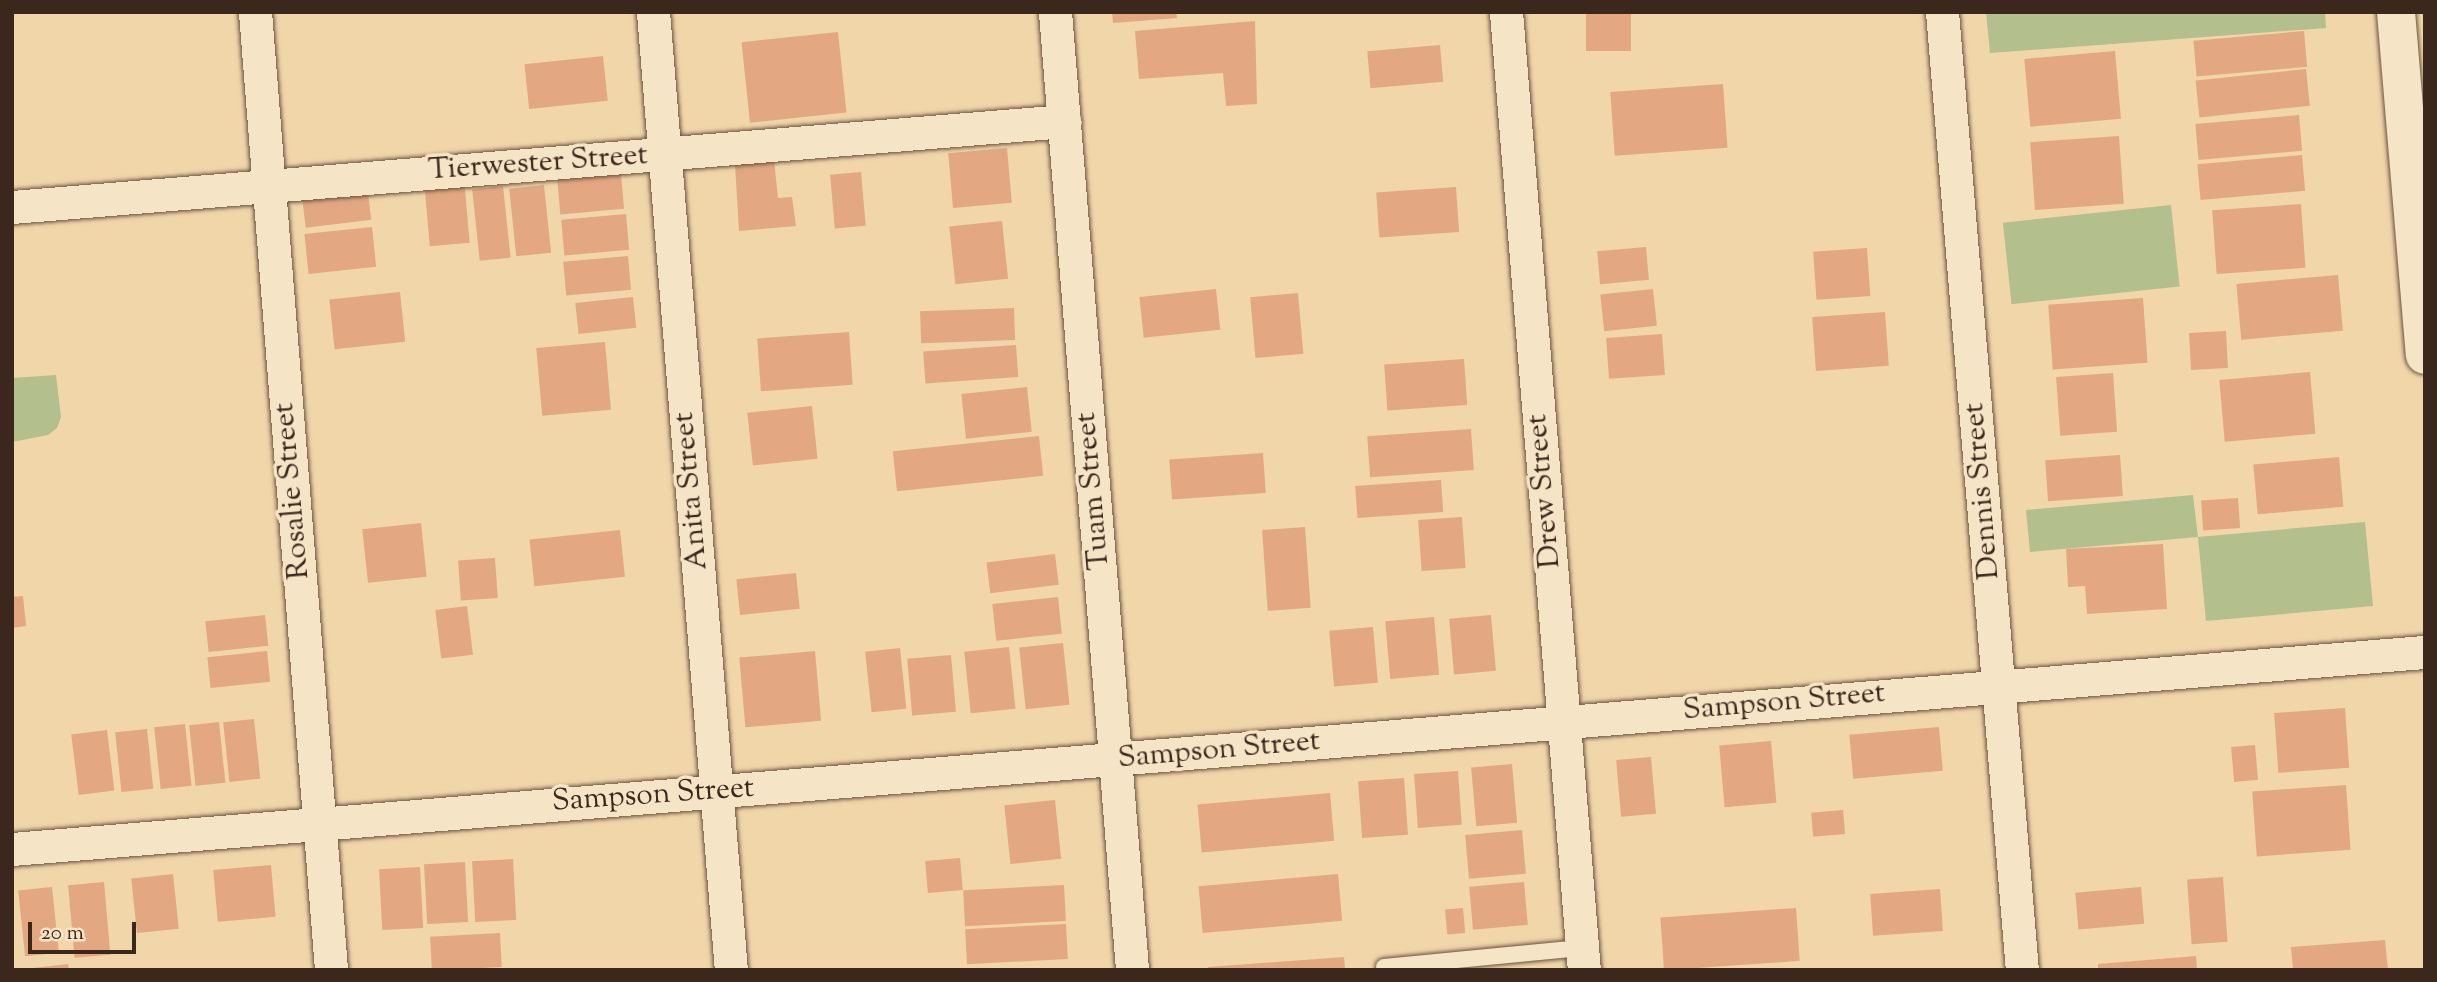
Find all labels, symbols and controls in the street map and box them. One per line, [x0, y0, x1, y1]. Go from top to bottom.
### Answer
street label: Tierwester Street [427, 138, 649, 190]
street label: Rosalie Street [267, 401, 319, 581]
street label: Dennis Street [1957, 401, 2009, 581]
street label: Anita Street [667, 411, 717, 571]
street label: Tuam Street [1069, 411, 1119, 571]
street label: Drew Street [1520, 412, 1570, 570]
street label: Sampson Street [1681, 676, 1887, 730]
street label: Sampson Street [1116, 724, 1322, 778]
street label: Sampson Street [551, 771, 755, 821]
scale bar [32, 908, 140, 952]
text: 20 m [41, 919, 84, 949]

